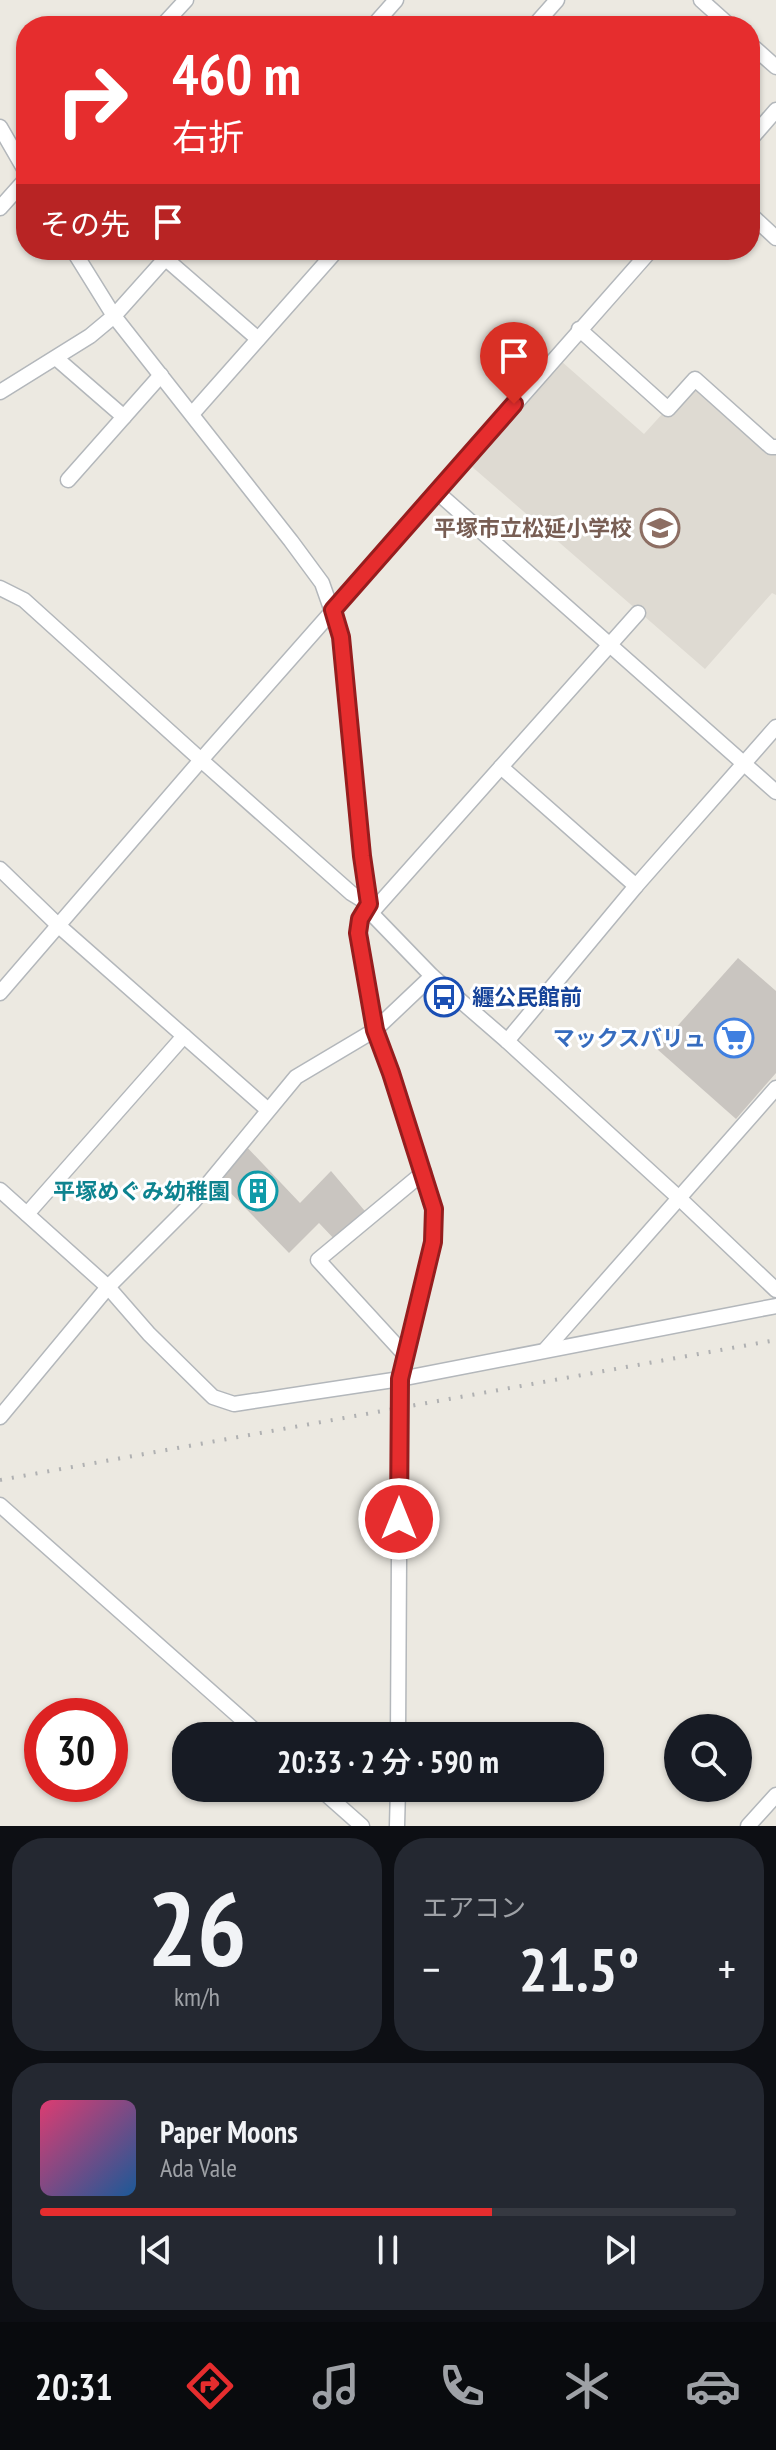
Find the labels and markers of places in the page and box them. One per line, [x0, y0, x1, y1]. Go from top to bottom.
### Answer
pin [480, 322, 548, 404]
school or university icon: 平塚市立松延小学校 [639, 507, 681, 549]
place label: 平塚市立松延小学校 [434, 514, 632, 542]
bus stop icon: 纒公民館前 [423, 976, 465, 1018]
place label: 纒公民館前 [472, 983, 582, 1011]
supermarket icon: マックスバリュ [713, 1017, 755, 1059]
place label: マックスバリュ [553, 1024, 706, 1052]
building icon: 平塚めぐみ幼稚園 [237, 1170, 279, 1212]
place label: 平塚めぐみ幼稚園 [53, 1177, 230, 1205]

